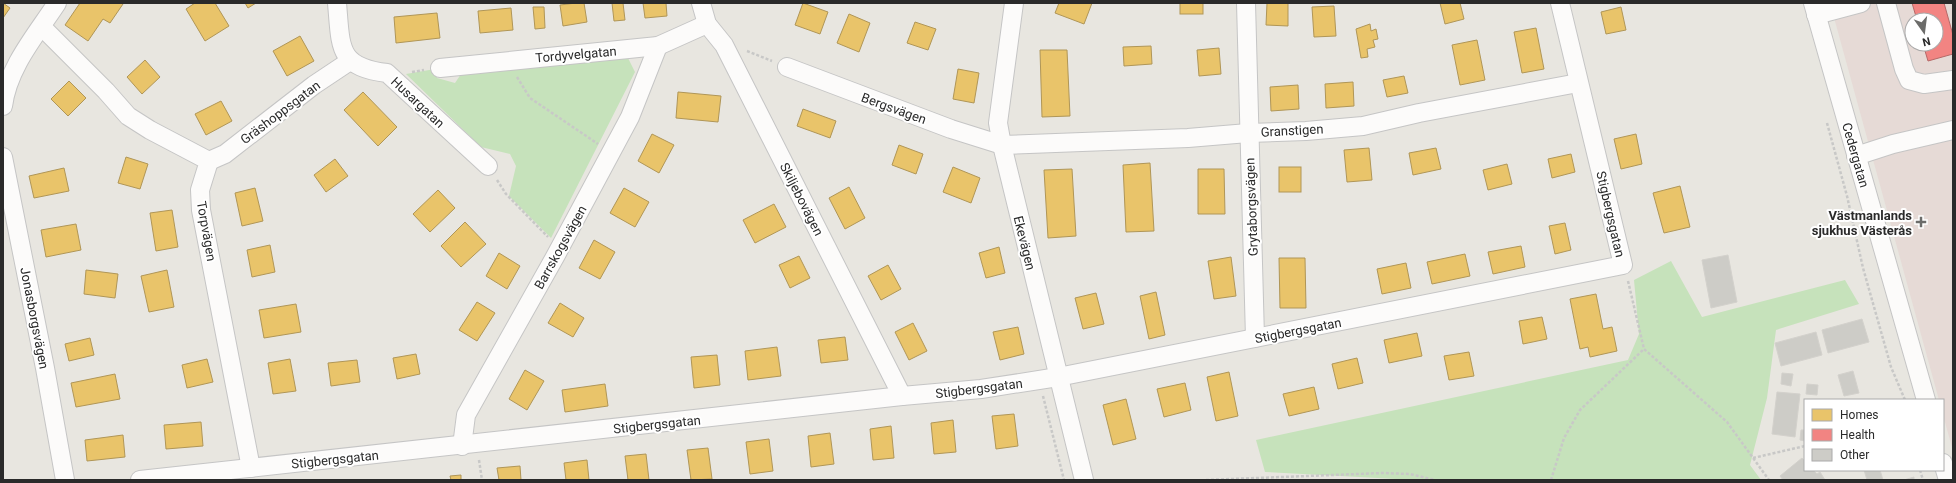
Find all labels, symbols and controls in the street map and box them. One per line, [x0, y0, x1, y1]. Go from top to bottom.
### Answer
north arrow [1904, 12, 1944, 52]
text: N [1921, 34, 1932, 49]
street label: Tordyvelgatan [535, 43, 617, 66]
street label: Husargatan [388, 74, 447, 131]
street label: Gräshoppsgatan [238, 78, 323, 147]
street label: Bergsvägen [859, 90, 928, 127]
street label: Granstigen [1260, 121, 1324, 140]
street label: Cedergatan [1839, 121, 1872, 189]
street label: Grytaborgsvägen [1242, 157, 1261, 256]
street label: Skiljebovägen [777, 160, 826, 238]
street label: Stigbergsgatan [1593, 170, 1628, 259]
street label: Torpvägen [194, 200, 219, 262]
street label: Barrskogsvägen [531, 203, 590, 292]
place label: Västmanlands sjukhus Västerås [1812, 208, 1912, 238]
street label: Ekevägen [1011, 214, 1038, 272]
marker: Västmanlands sjukhus Västerås [1915, 216, 1927, 228]
street label: Jonasborgsvägen [17, 266, 52, 370]
street label: Stigbergsgatan [1254, 315, 1343, 346]
street label: Stigbergsgatan [935, 376, 1024, 401]
legend [1804, 399, 1944, 471]
text: Homes [1840, 408, 1878, 422]
street label: Stigbergsgatan [613, 412, 701, 437]
text: Health [1840, 428, 1875, 442]
street label: Stigbergsgatan [291, 447, 379, 472]
text: Other [1840, 448, 1869, 462]

